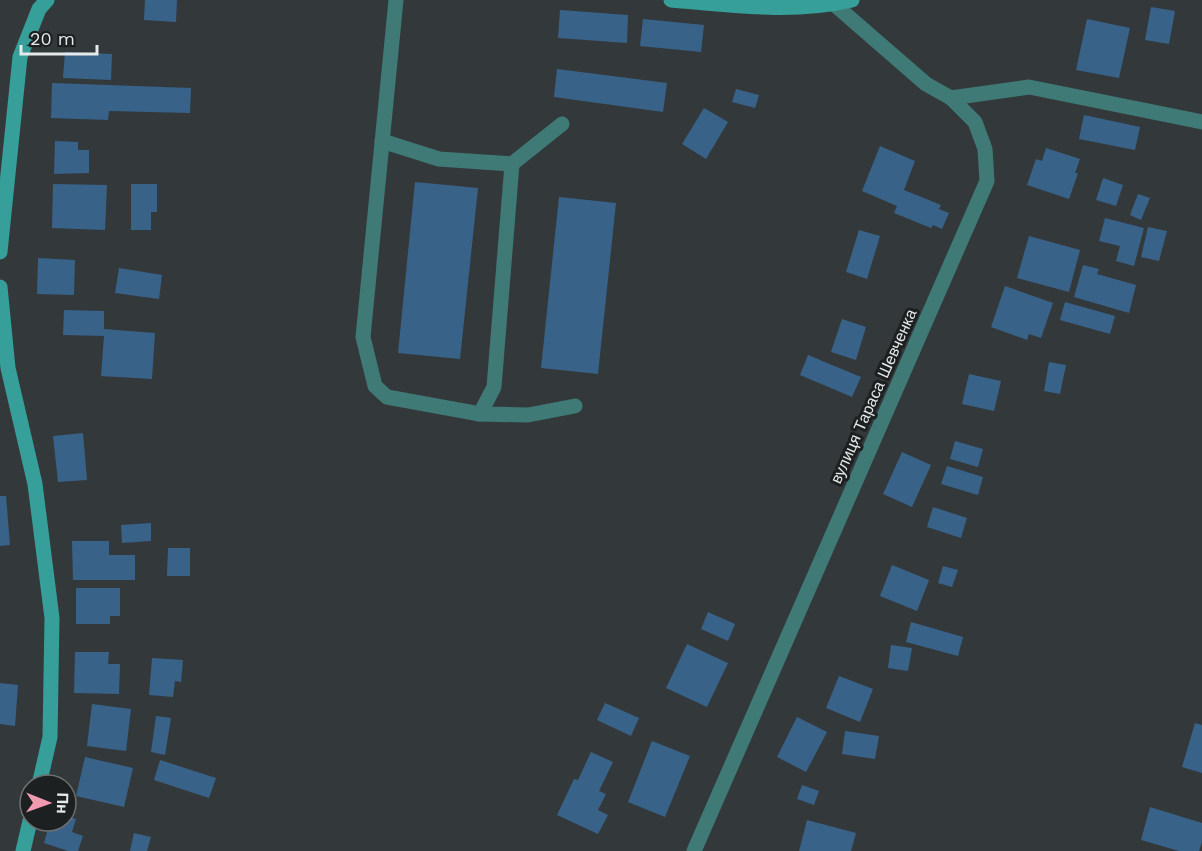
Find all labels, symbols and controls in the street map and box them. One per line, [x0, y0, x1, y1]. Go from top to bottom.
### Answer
scale bar [21, 18, 98, 56]
text: 20 m [30, 28, 75, 49]
street label: вулиця Тараса Шевченка [826, 306, 921, 486]
north arrow [18, 773, 78, 833]
text: Пн [53, 793, 72, 814]

